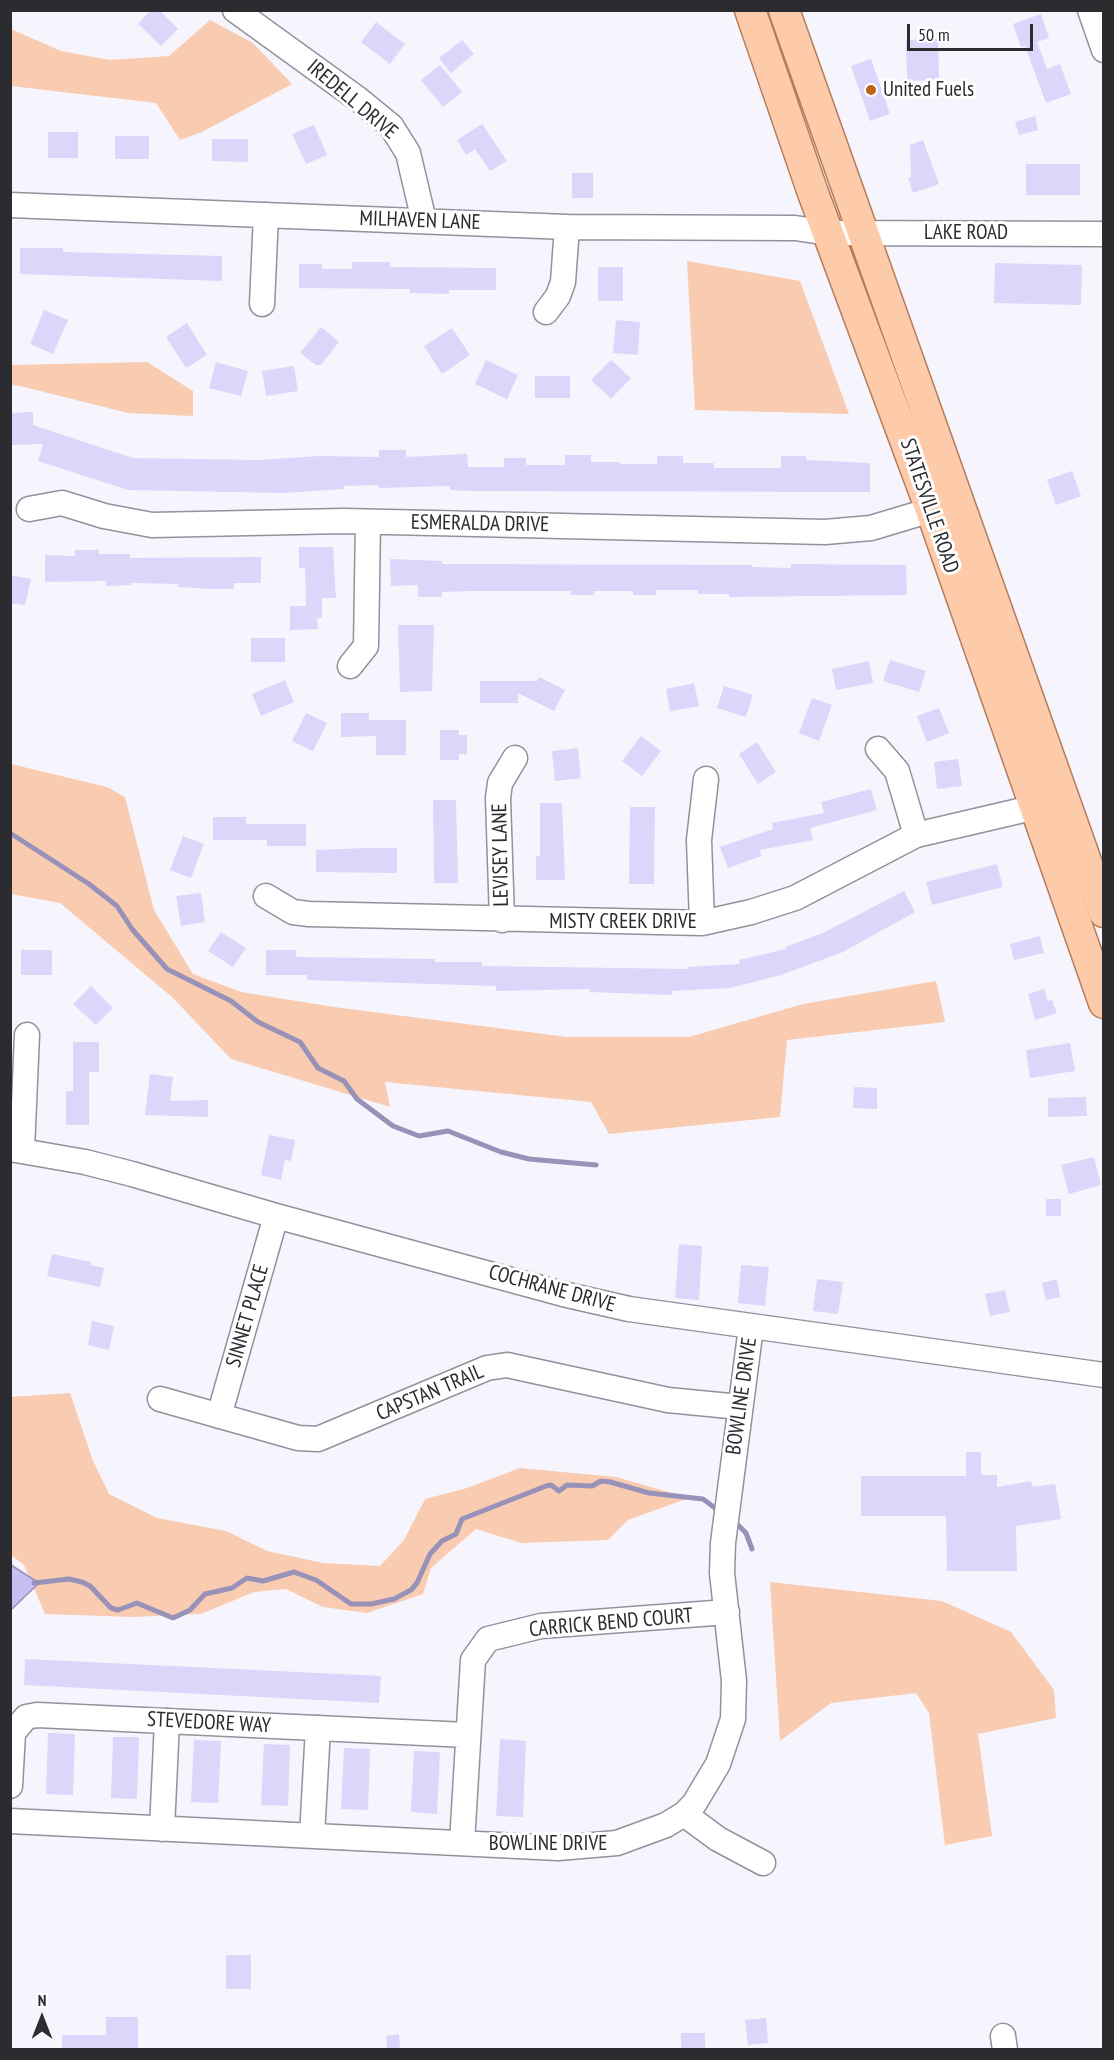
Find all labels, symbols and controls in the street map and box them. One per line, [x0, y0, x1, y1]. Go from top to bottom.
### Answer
scale bar [910, 12, 1036, 50]
text: 50 m [918, 23, 950, 46]
street label: IREDELL DRIVE [302, 55, 402, 145]
place label: United Fuels [883, 77, 974, 103]
marker: United Fuels [864, 83, 878, 97]
street label: MILHAVEN LANE [359, 206, 481, 236]
street label: LAKE ROAD [924, 220, 1008, 246]
street label: STATESVILLE ROAD [894, 436, 964, 576]
street label: ESMERALDA DRIVE [411, 510, 549, 538]
street label: LEVISEY LANE [487, 803, 515, 907]
street label: MISTY CREEK DRIVE [549, 909, 697, 935]
street label: COCHRANE DRIVE [486, 1260, 618, 1318]
street label: SINNET PLACE [221, 1262, 275, 1370]
street label: BOWLINE DRIVE [721, 1336, 763, 1456]
street label: CAPSTAN TRAIL [373, 1359, 487, 1427]
street label: CARRICK BEND COURT [528, 1603, 694, 1643]
street label: STEVEDORE WAY [146, 1707, 272, 1739]
street label: BOWLINE DRIVE [489, 1831, 607, 1857]
north arrow [12, 1988, 72, 2048]
text: N [38, 1990, 46, 2010]

